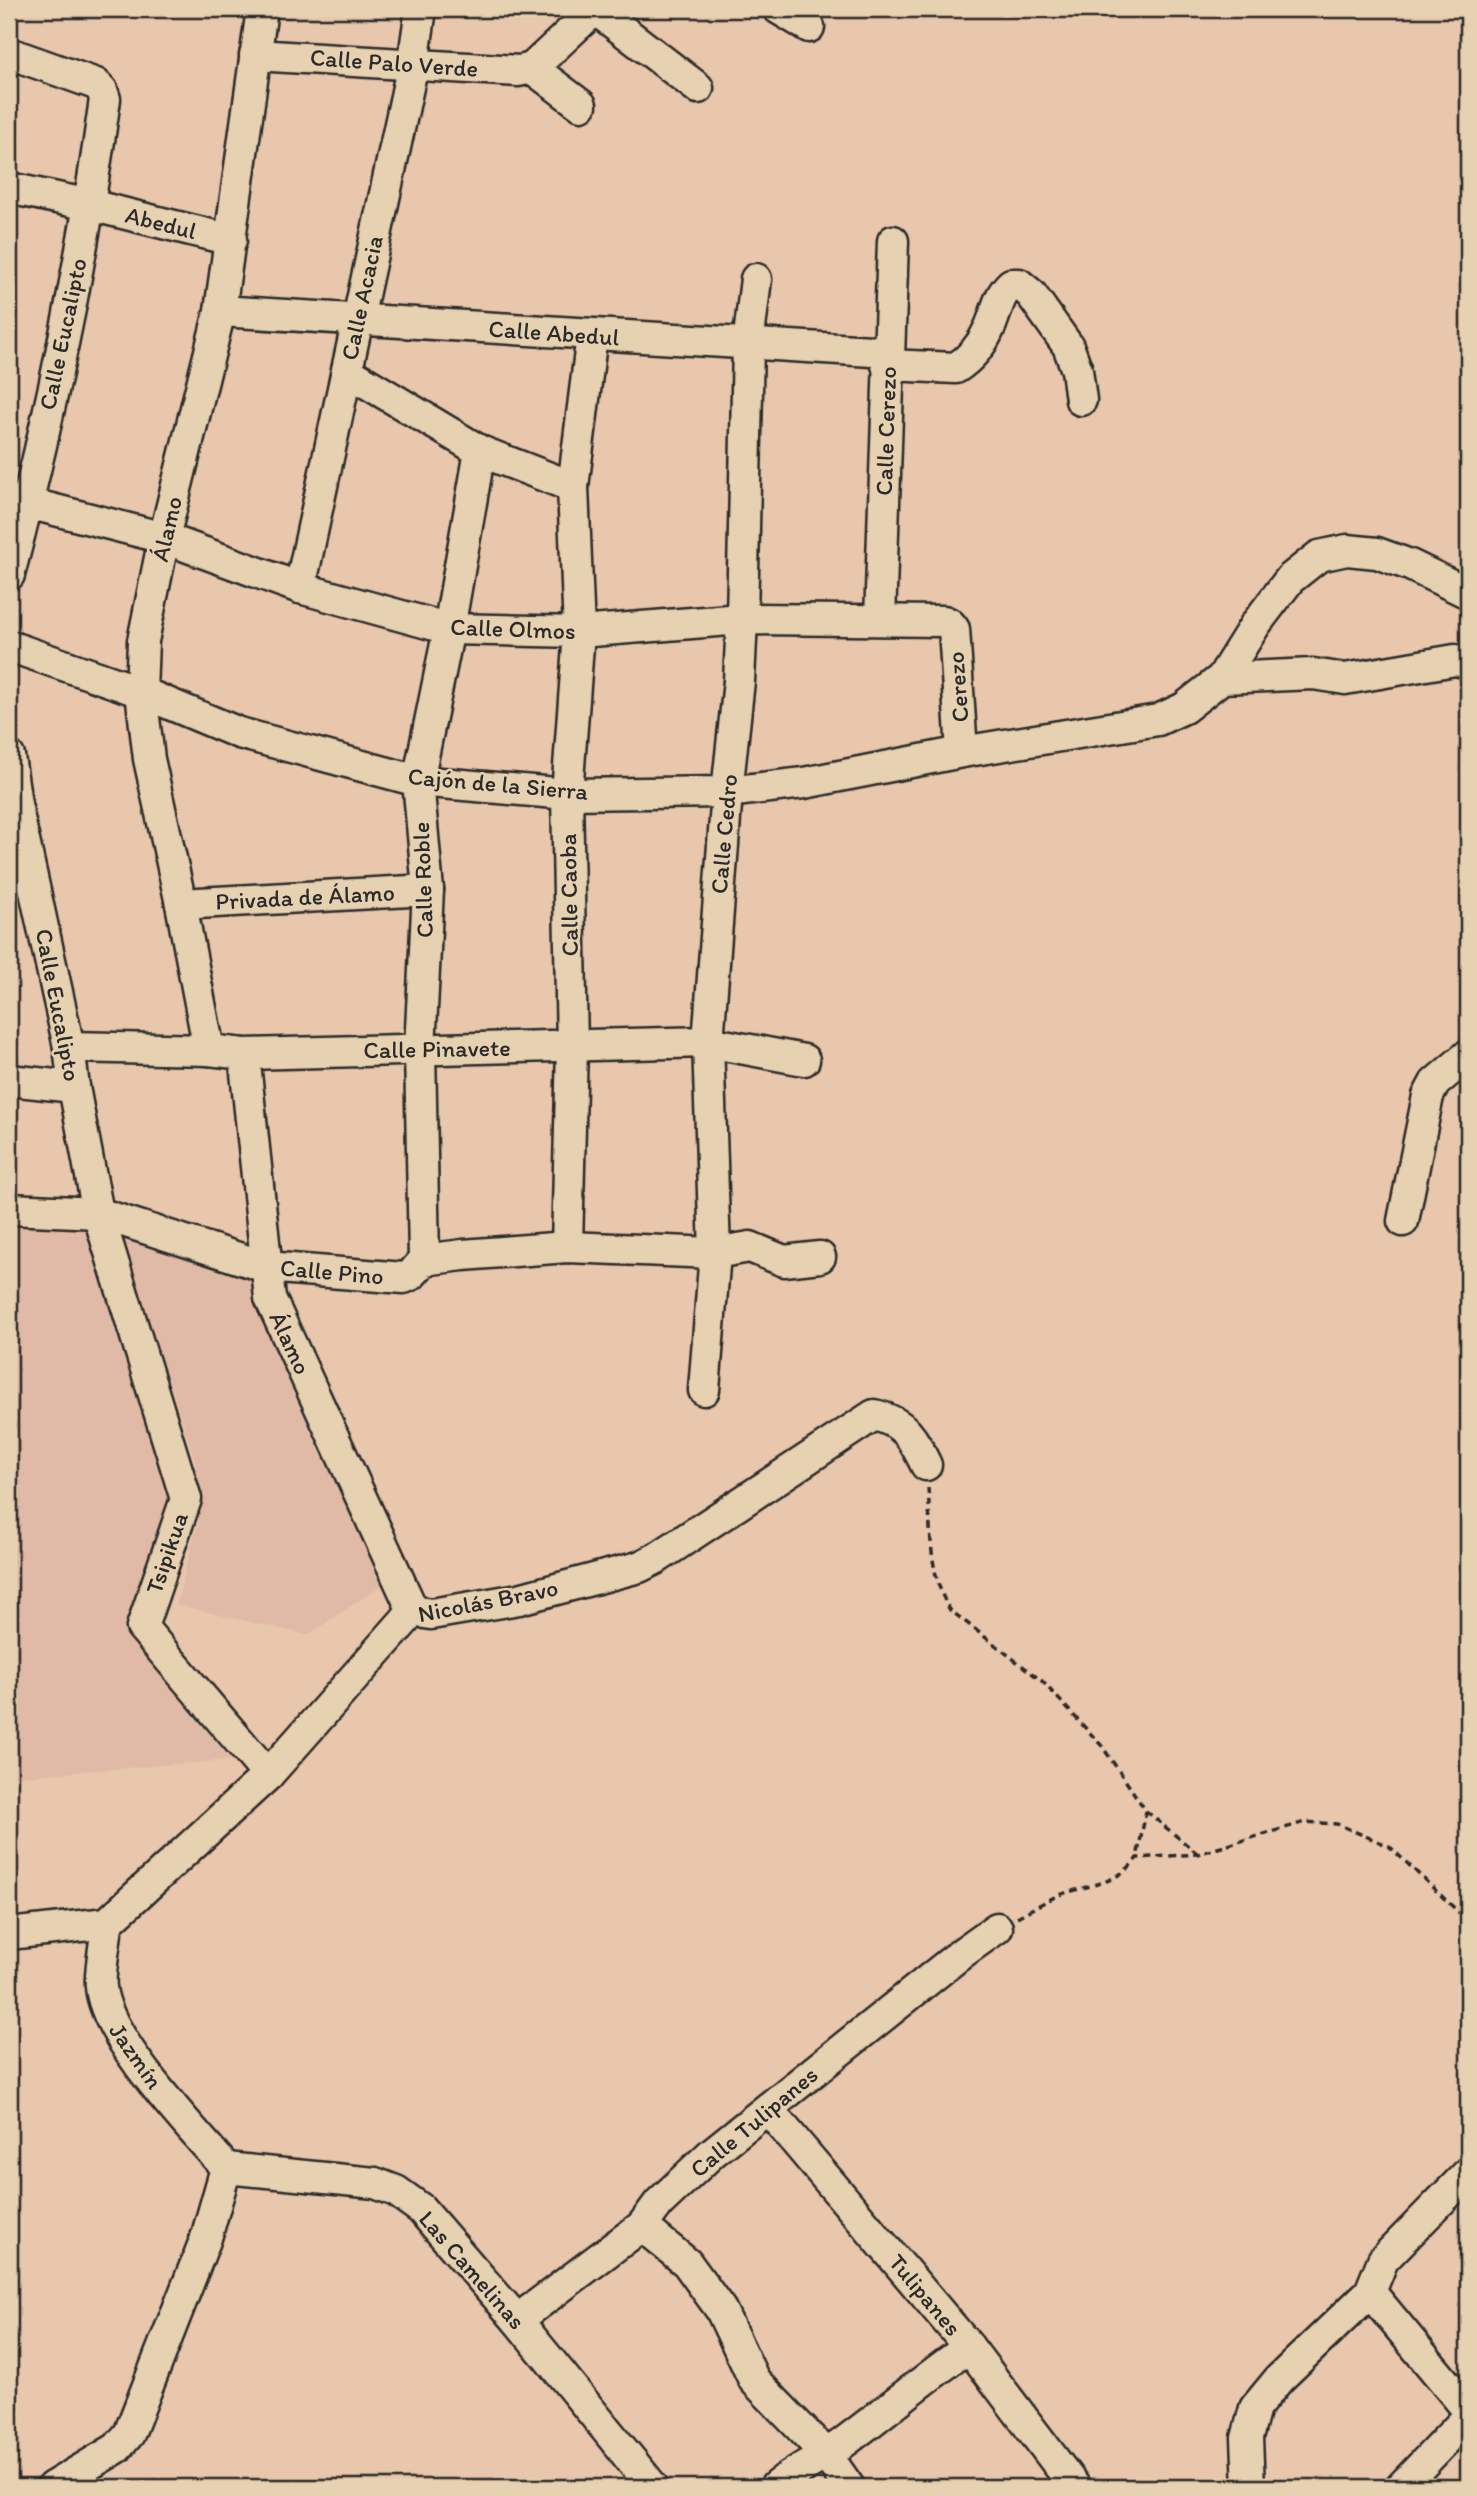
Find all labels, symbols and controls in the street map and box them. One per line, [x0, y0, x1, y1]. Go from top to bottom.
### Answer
street label: Calle Palo Verde [309, 42, 479, 83]
street label: Abedul [123, 200, 200, 245]
street label: Calle Acacia [334, 233, 389, 363]
street label: Calle Eucalipto [32, 255, 93, 413]
street label: Calle Abedul [488, 313, 621, 352]
street label: Calle Cerezo [869, 366, 902, 496]
street label: Álamo [145, 493, 188, 564]
street label: Calle Olmos [450, 612, 576, 645]
street label: Cerezo [941, 651, 974, 723]
street label: Cajón de la Sierra [407, 761, 590, 806]
street label: Calle Cedro [704, 773, 743, 895]
street label: Calle Roble [406, 821, 439, 939]
street label: Calle Caoba [553, 833, 584, 957]
street label: Privada de Álamo [215, 877, 395, 916]
street label: Calle Eucalipto [30, 926, 87, 1084]
street label: Calle Pinavete [363, 1033, 511, 1064]
street label: Calle Pino [279, 1253, 385, 1290]
street label: Álamo [263, 1307, 318, 1379]
street label: Tsipikua [139, 1508, 194, 1597]
street label: Nicolás Bravo [415, 1573, 560, 1628]
street label: Jazmín [103, 2017, 170, 2095]
street label: Calle Tulipanes [684, 2060, 823, 2183]
street label: Las Camelinas [413, 2204, 532, 2335]
street label: Tulipanes [883, 2248, 968, 2342]

